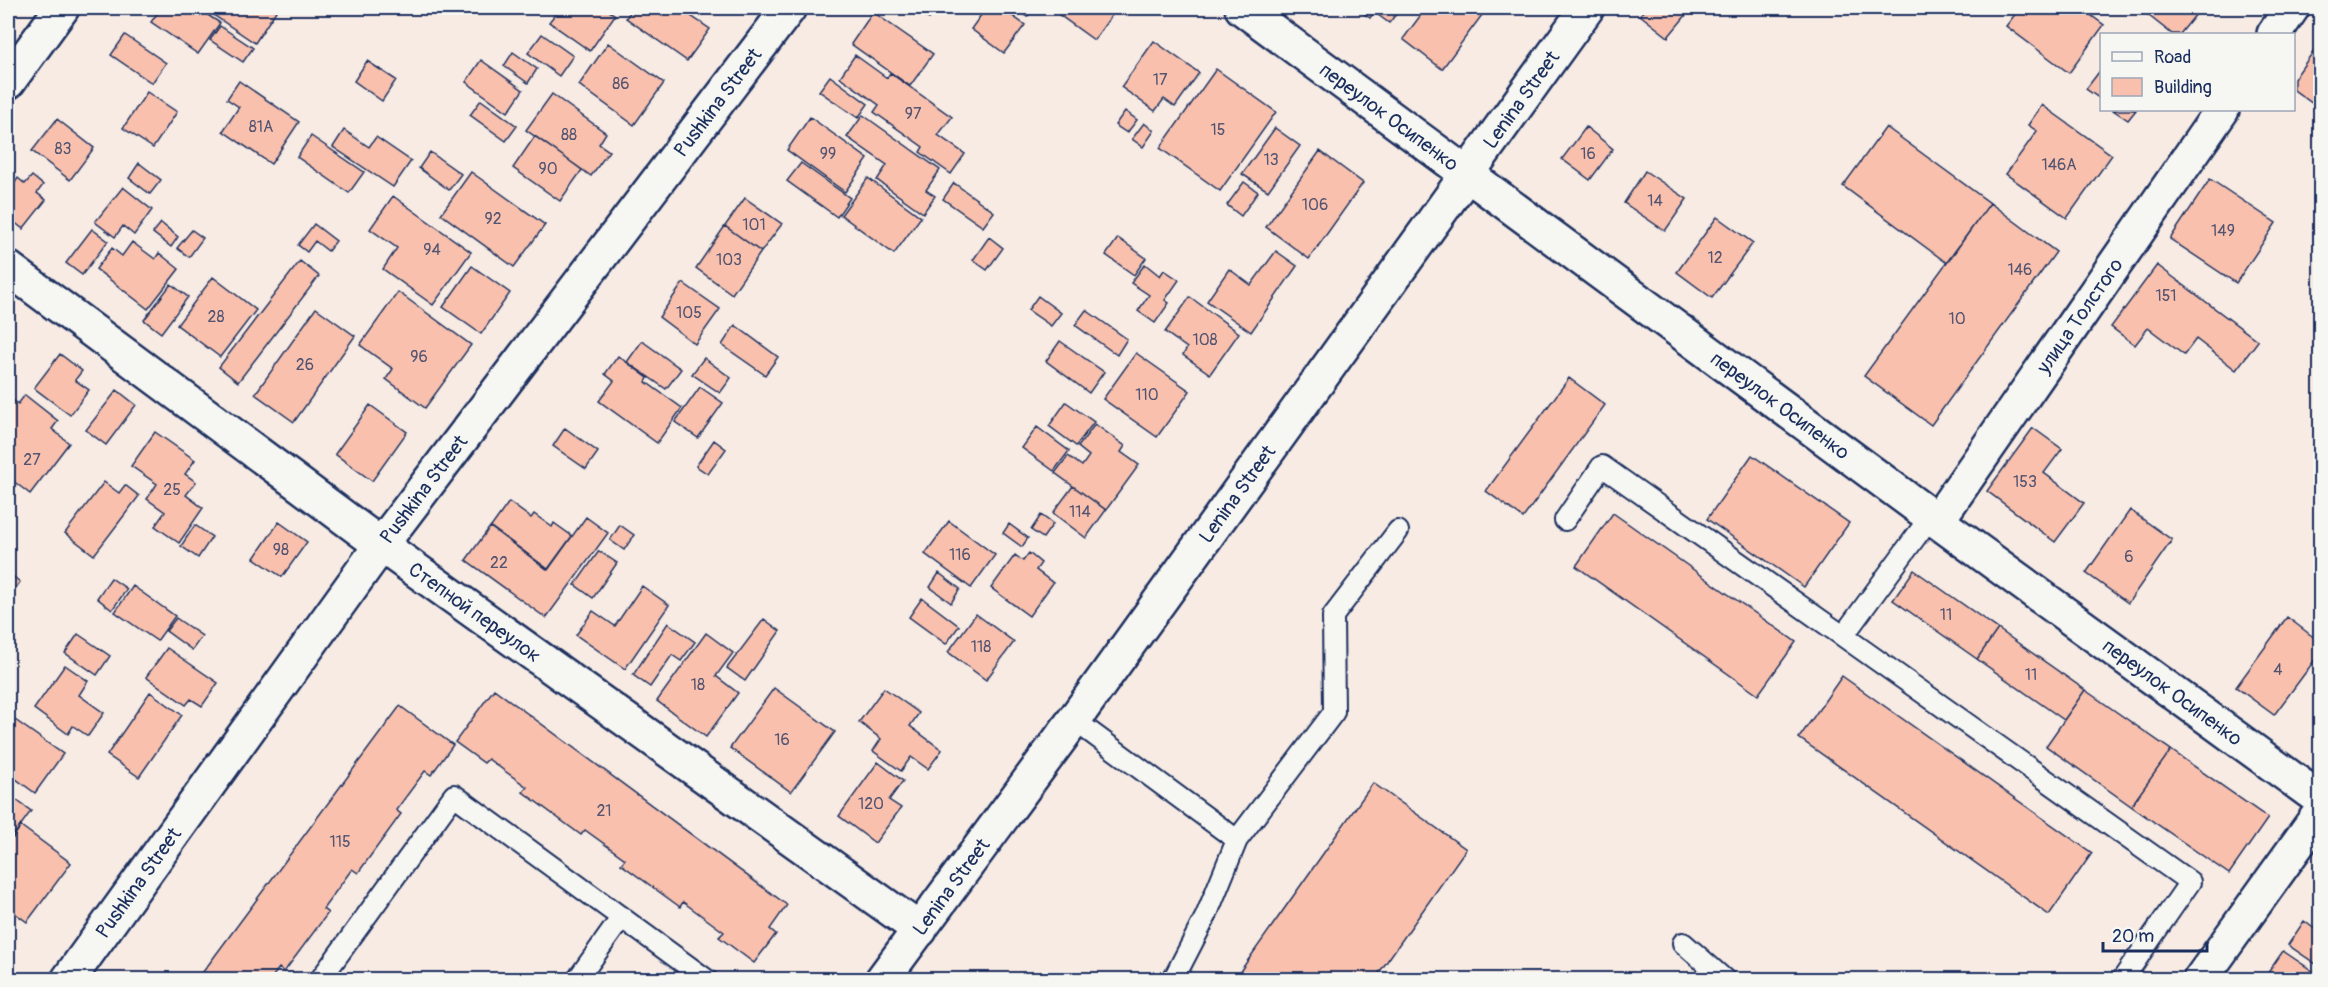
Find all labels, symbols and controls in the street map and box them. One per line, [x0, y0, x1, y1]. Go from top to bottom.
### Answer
legend [2100, 33, 2295, 111]
street label: Pushkina Street [668, 42, 767, 162]
street label: Lenina Street [1477, 45, 1565, 153]
text: Road [2154, 46, 2191, 69]
street label: переулок Осипенко [1315, 57, 1464, 176]
house number: 17 [1153, 70, 1168, 90]
house number: 86 [612, 74, 630, 94]
text: Building [2154, 76, 2212, 99]
house number: 97 [905, 104, 922, 124]
house number: 81А [249, 117, 273, 137]
house number: 15 [1211, 120, 1225, 140]
house number: 88 [561, 125, 577, 145]
house number: 83 [55, 139, 72, 159]
house number: 99 [820, 144, 836, 164]
house number: 16 [1580, 144, 1596, 164]
house number: 13 [1263, 150, 1279, 170]
house number: 146А [2041, 155, 2077, 175]
house number: 90 [538, 159, 558, 179]
house number: 14 [1647, 191, 1663, 211]
house number: 106 [1302, 195, 1328, 215]
house number: 92 [484, 209, 502, 229]
house number: 101 [742, 215, 766, 235]
house number: 149 [2211, 221, 2235, 241]
house number: 94 [423, 240, 441, 260]
house number: 12 [1707, 248, 1723, 268]
house number: 103 [716, 250, 742, 270]
street label: улица Толстого [2030, 253, 2128, 379]
house number: 146 [2008, 260, 2032, 280]
house number: 151 [2155, 286, 2177, 306]
house number: 105 [676, 303, 702, 323]
house number: 28 [207, 307, 225, 327]
house number: 10 [1948, 309, 1966, 329]
house number: 108 [1192, 330, 1218, 350]
street label: переулок Осипенко [1706, 346, 1855, 465]
house number: 96 [410, 347, 428, 367]
house number: 26 [296, 355, 314, 375]
house number: 110 [1135, 385, 1159, 405]
street label: Pushkina Street [374, 429, 473, 549]
street label: Lenina Street [1193, 439, 1281, 548]
house number: 27 [23, 450, 41, 470]
house number: 153 [2013, 472, 2037, 492]
house number: 25 [163, 480, 181, 500]
house number: 114 [1069, 502, 1091, 522]
house number: 98 [273, 540, 289, 560]
house number: 116 [949, 545, 971, 565]
house number: 6 [2124, 547, 2134, 567]
house number: 22 [490, 553, 508, 573]
street label: Степной переулок [404, 556, 546, 668]
house number: 11 [1940, 605, 1952, 625]
street label: переулок Осипенко [2098, 633, 2248, 751]
house number: 118 [971, 637, 991, 657]
house number: 4 [2273, 660, 2283, 680]
house number: 11 [2025, 665, 2037, 685]
house number: 18 [691, 675, 705, 695]
house number: 16 [774, 730, 790, 750]
house number: 120 [858, 794, 884, 814]
house number: 21 [596, 801, 612, 821]
street label: Pushkina Street [90, 822, 187, 943]
house number: 115 [329, 832, 351, 852]
street label: Lenina Street [907, 832, 996, 940]
scale bar [2103, 915, 2206, 953]
text: 20 m [2112, 925, 2154, 948]

